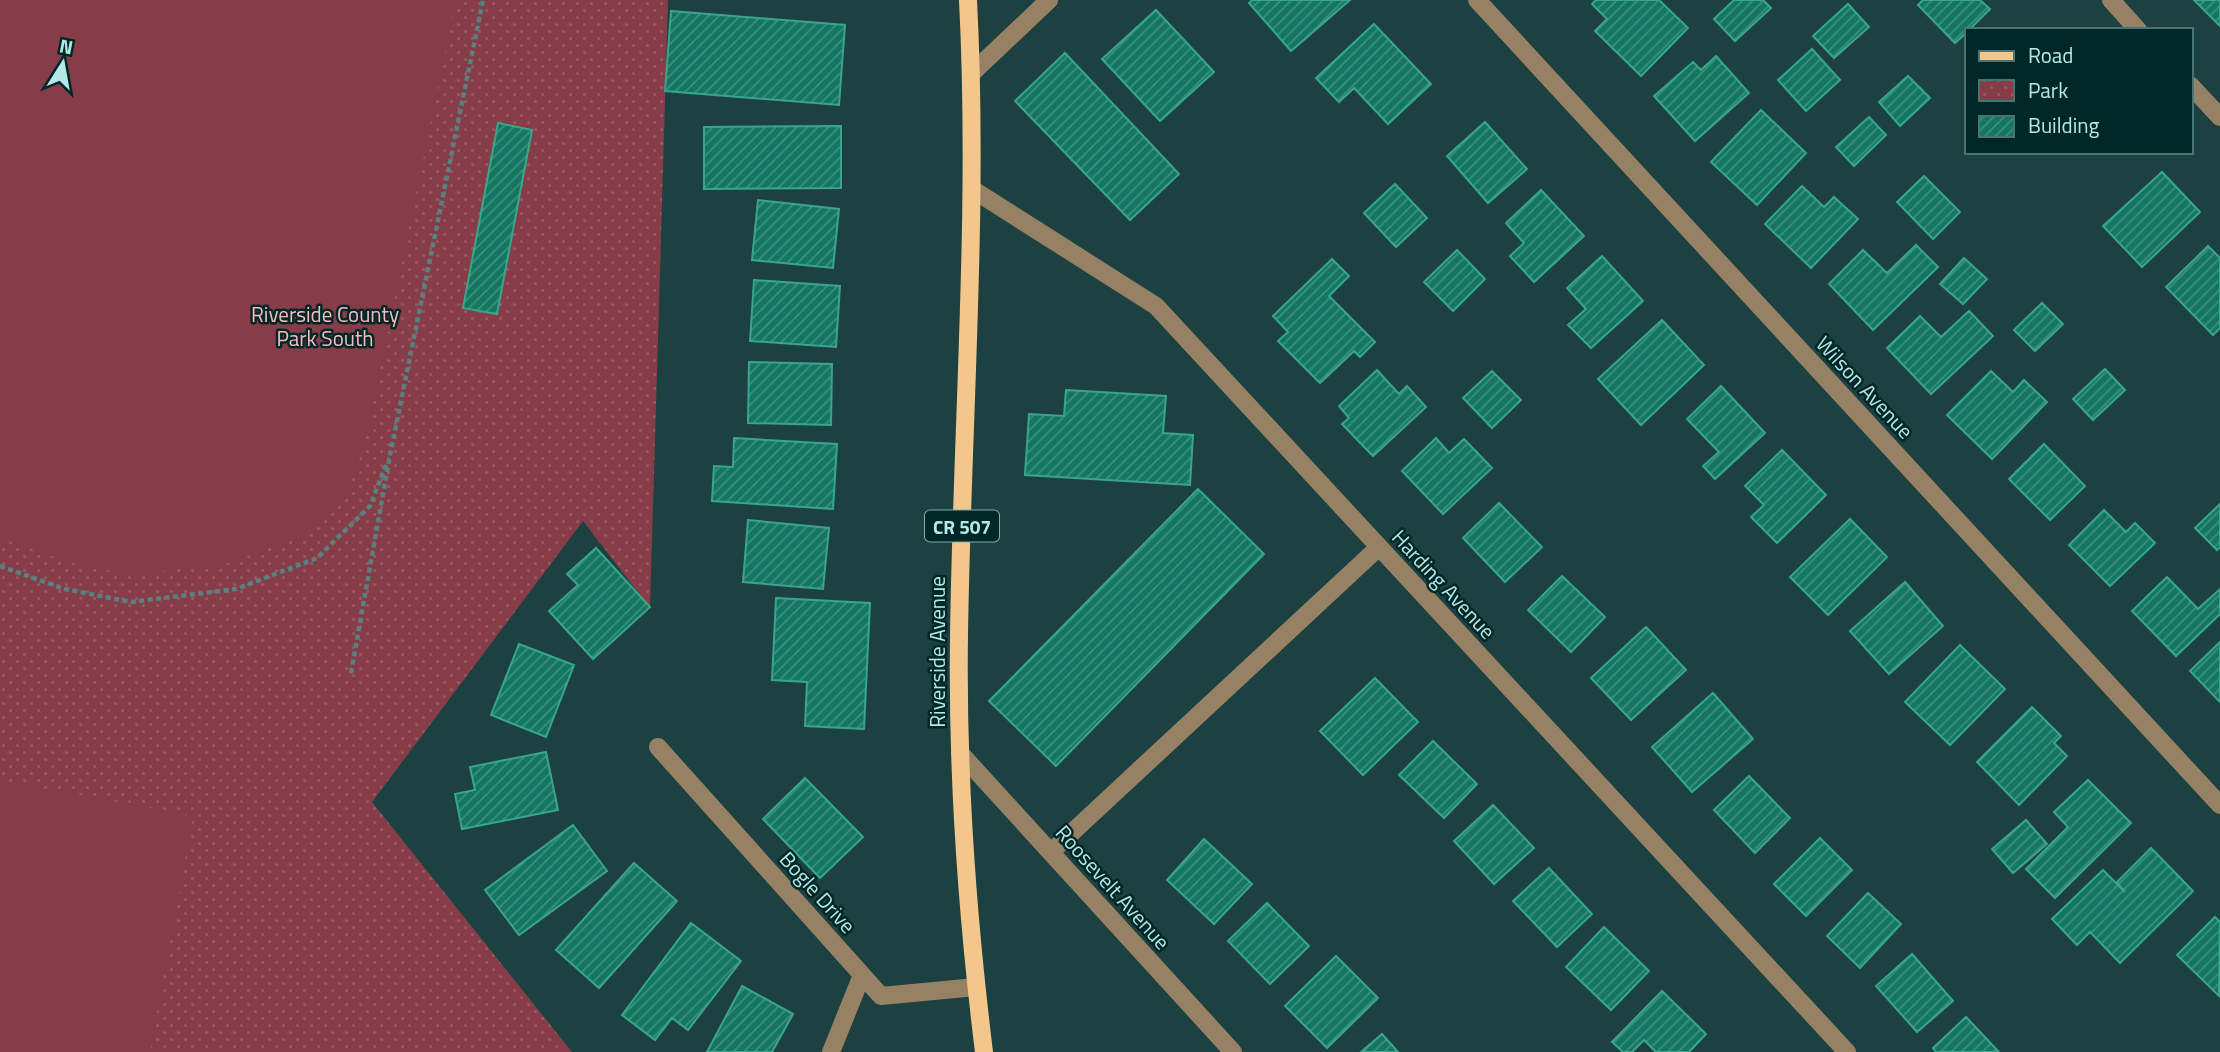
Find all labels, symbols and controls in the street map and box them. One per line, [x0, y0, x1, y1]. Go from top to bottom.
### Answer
north arrow [28, 28, 98, 98]
legend [1965, 28, 2192, 154]
text: N [57, 30, 76, 61]
text: Road [2028, 39, 2073, 71]
text: Park [2028, 74, 2068, 106]
text: Building [2028, 109, 2100, 141]
park label: Riverside County Park South [251, 298, 399, 354]
street label: Wilson Avenue [1809, 328, 1921, 446]
road number: CR 507 [925, 510, 999, 541]
street label: Harding Avenue [1385, 522, 1503, 646]
street label: Riverside Avenue [921, 576, 953, 728]
street label: Roosevelt Avenue [1048, 818, 1178, 956]
street label: Bogle Drive [772, 844, 864, 940]

